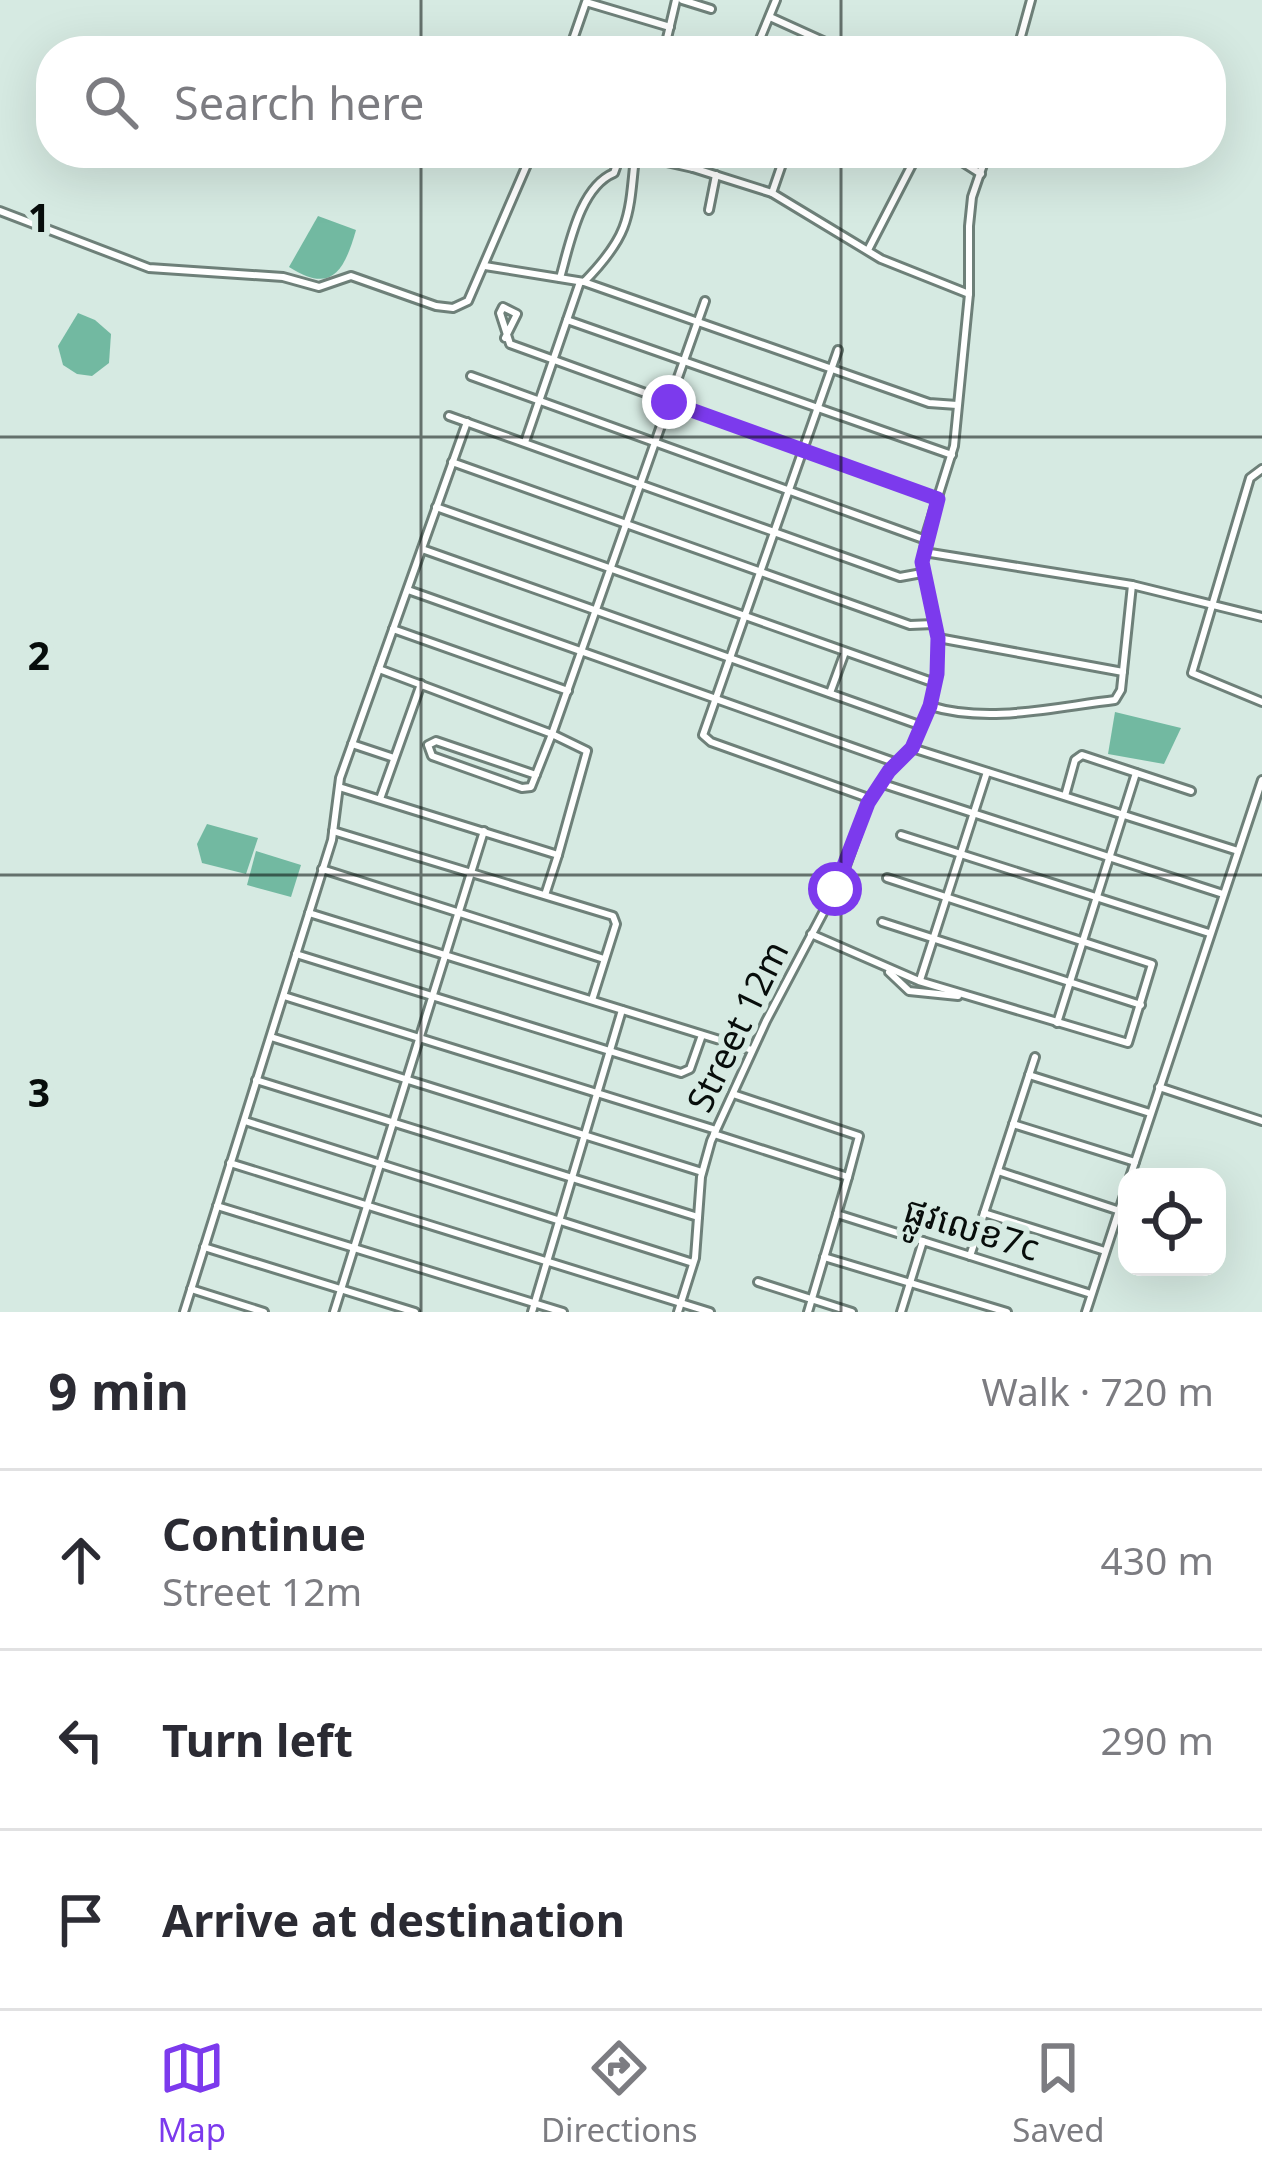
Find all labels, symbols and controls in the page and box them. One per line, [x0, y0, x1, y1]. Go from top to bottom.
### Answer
search box [36, 36, 1226, 168]
icon: search [78, 69, 144, 135]
text: Search here [174, 72, 424, 133]
text: 1 [28, 190, 50, 243]
route end [642, 375, 696, 429]
text: 2 [28, 628, 50, 681]
route start [808, 862, 862, 916]
street label: Street 12m [674, 932, 800, 1120]
text: 3 [28, 1065, 50, 1118]
map controls [1118, 1168, 1226, 1276]
button: locate [1118, 1168, 1226, 1276]
street label: ផ្លូវលេខ7c [896, 1184, 1046, 1280]
text: 9 min [48, 1355, 189, 1425]
text: Walk · 720 m [981, 1364, 1214, 1417]
text: Continue [162, 1503, 366, 1564]
icon: ahead [48, 1527, 114, 1593]
text: 430 m [1100, 1533, 1214, 1586]
text: Street 12m [162, 1564, 362, 1617]
icon: left [48, 1707, 114, 1773]
text: Turn left [162, 1709, 353, 1770]
text: 290 m [1100, 1713, 1214, 1766]
icon: arrive [48, 1887, 114, 1953]
text: Arrive at destination [162, 1889, 625, 1950]
tab: Map [157, 2035, 226, 2152]
tab: Directions [541, 2035, 698, 2152]
tab: Saved [1012, 2035, 1105, 2152]

